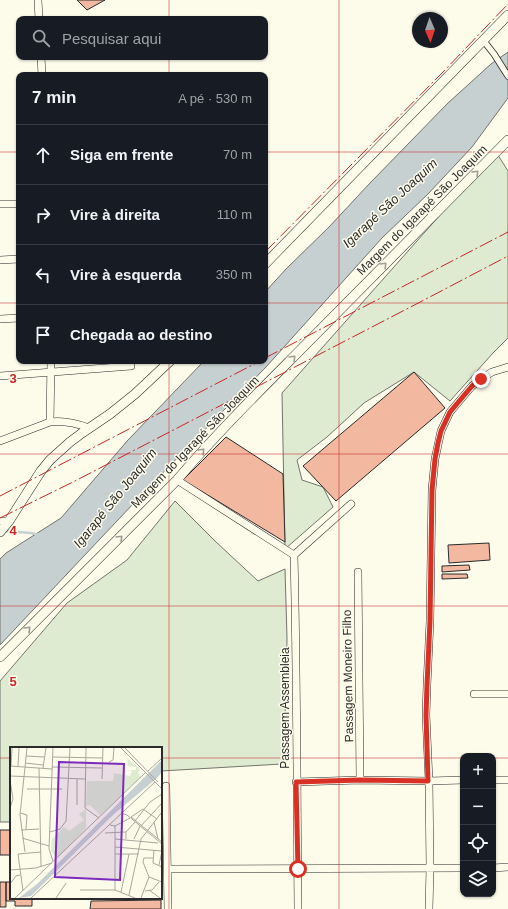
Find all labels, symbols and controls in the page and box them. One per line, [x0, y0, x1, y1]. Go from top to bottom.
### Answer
north arrow [412, 12, 448, 48]
search box [16, 16, 268, 60]
icon: search [30, 27, 52, 49]
text: Pesquisar aqui [62, 30, 161, 47]
text: 7 min [32, 88, 76, 107]
text: A pé · 530 m [178, 91, 252, 106]
street label: Margem do Igarapé São Joaquim [354, 142, 490, 278]
icon: ahead [32, 144, 54, 166]
text: Siga em frente [70, 146, 173, 163]
text: 70 m [223, 147, 252, 162]
water label: Igarapé São Joaquim [340, 155, 440, 251]
one-way arrow [471, 170, 478, 177]
icon: right [32, 204, 54, 226]
text: Vire à direita [70, 206, 160, 223]
text: 110 m [217, 207, 252, 222]
one-way arrow [379, 262, 387, 270]
icon: left [32, 264, 54, 286]
text: Vire à esquerda [70, 266, 181, 283]
text: 350 m [216, 267, 252, 282]
icon: arrive [32, 324, 54, 346]
text: Chegada ao destino [70, 326, 213, 343]
one-way arrow [288, 355, 296, 363]
route end [472, 370, 490, 388]
text: 3 [9, 371, 17, 386]
street label: Margem do Igarapé São Joaquim [128, 373, 262, 511]
water label: Igarapé São Joaquim [70, 445, 160, 551]
one-way arrow [198, 448, 205, 456]
text: 4 [9, 523, 17, 538]
one-way arrow [115, 535, 123, 543]
street label: Passagem Moneiro Filho [340, 609, 356, 742]
one-way arrow [23, 626, 31, 634]
street label: Passagem Assembleia [278, 647, 292, 769]
text: 5 [9, 674, 17, 689]
inset map [10, 747, 162, 899]
map controls [460, 753, 496, 897]
button: + [460, 753, 496, 789]
button: − [460, 789, 496, 825]
button: locate [460, 825, 496, 861]
route start [289, 860, 307, 878]
button: layers [460, 861, 496, 897]

